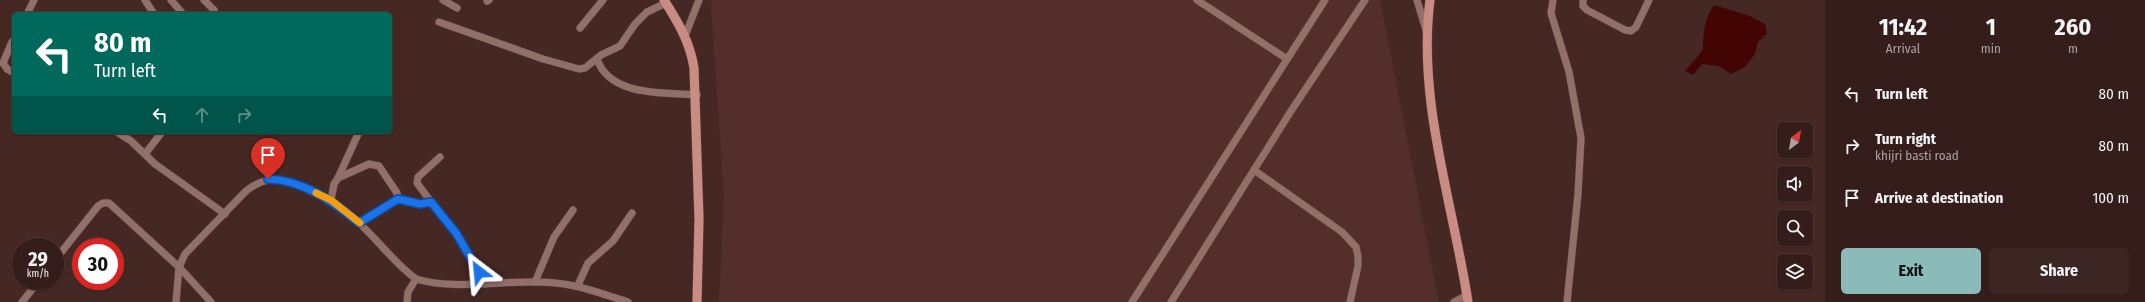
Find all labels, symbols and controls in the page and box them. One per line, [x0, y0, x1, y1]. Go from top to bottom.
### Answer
text: 11:42 [1879, 13, 1927, 41]
text: 1 [1986, 13, 1996, 41]
text: 260 [2055, 13, 2091, 41]
text: 80 m [94, 26, 151, 59]
icon: left [28, 28, 80, 80]
text: Arrival [1886, 41, 1920, 56]
text: min [1981, 41, 2001, 56]
text: m [2068, 41, 2078, 56]
text: Turn left [94, 60, 156, 82]
icon: left [1841, 83, 1863, 105]
text: Turn left [1875, 85, 1928, 103]
text: 80 m [2099, 85, 2129, 103]
icon: left [149, 104, 171, 126]
icon: ahead [191, 104, 213, 126]
icon: right [233, 104, 255, 126]
north arrow [1777, 122, 1813, 158]
map controls [1777, 122, 1813, 290]
text: Turn right [1875, 130, 1936, 148]
icon: right [1841, 135, 1863, 157]
text: 80 m [2099, 137, 2129, 155]
pin [251, 138, 285, 179]
icon: arrive [257, 144, 279, 166]
text: khijri basti road [1875, 148, 1959, 163]
button: sound [1777, 166, 1813, 202]
icon: arrive [1841, 187, 1863, 209]
text: Arrive at destination [1875, 189, 2003, 207]
text: 100 m [2092, 189, 2129, 207]
button: search [1777, 210, 1813, 246]
speed limit sign: 30 [72, 238, 124, 290]
text: 29 [28, 247, 48, 271]
button: Exit [1841, 248, 1981, 294]
button: Share [1989, 248, 2129, 294]
position arrow [458, 251, 500, 293]
button: layers [1777, 254, 1813, 290]
text: km/h [27, 268, 49, 280]

